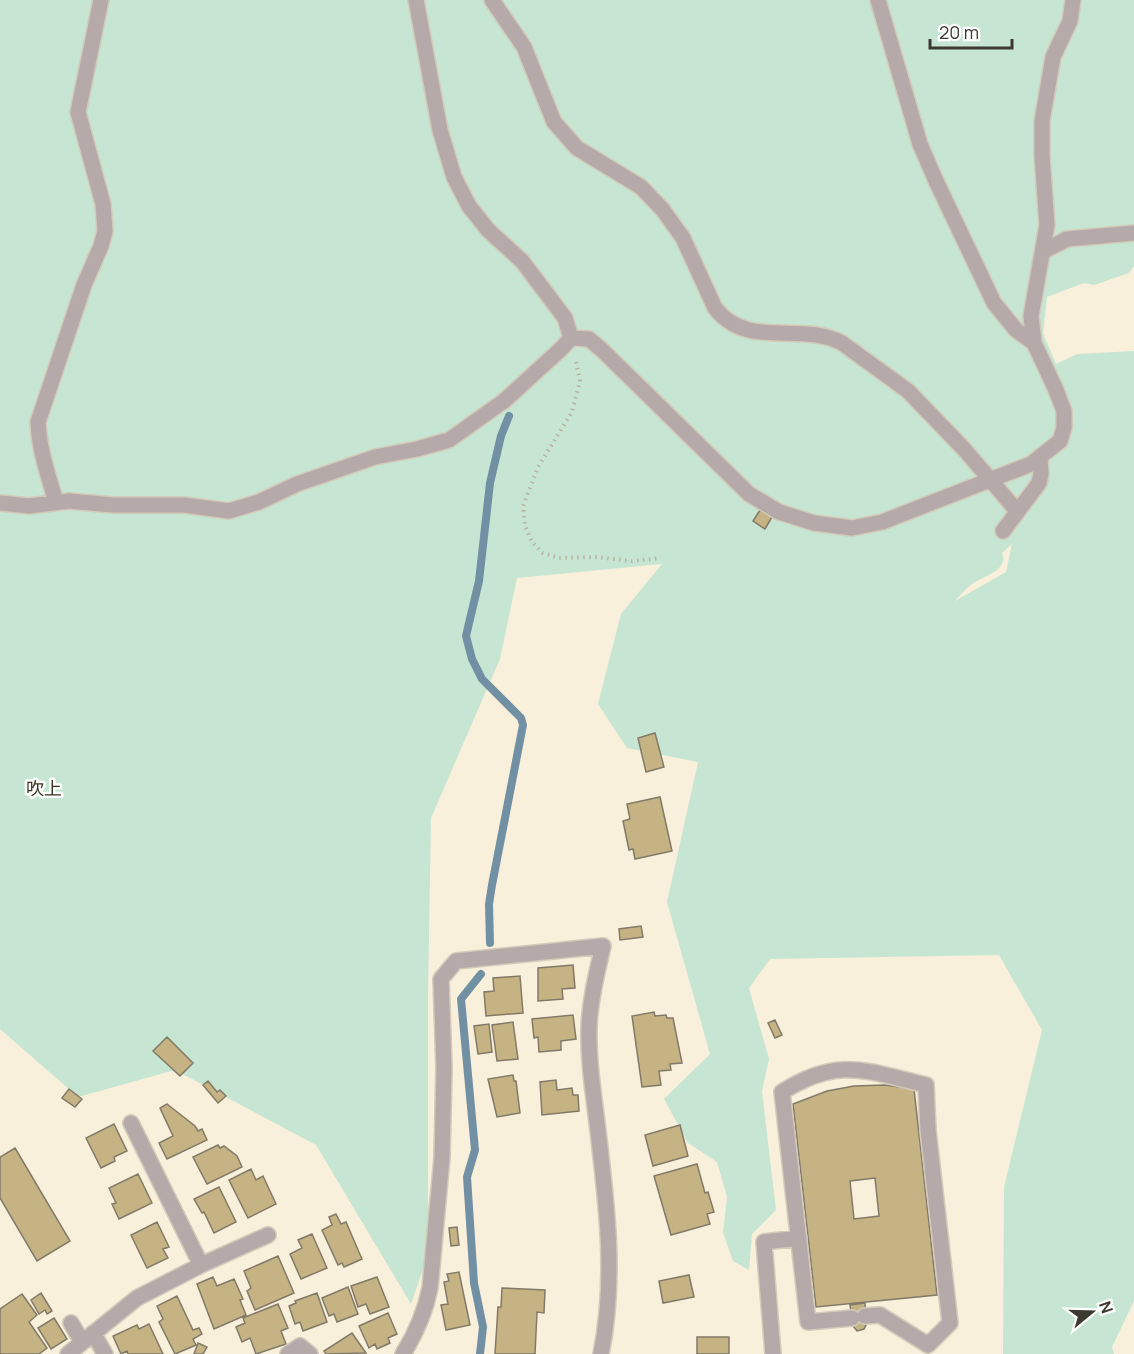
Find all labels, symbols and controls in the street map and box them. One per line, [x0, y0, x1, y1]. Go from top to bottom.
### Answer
scale bar [930, 12, 1012, 50]
text: 20 m [939, 20, 979, 44]
district label: 吹上 [26, 776, 62, 800]
north arrow [1062, 1282, 1122, 1342]
text: N [1094, 1298, 1118, 1316]

